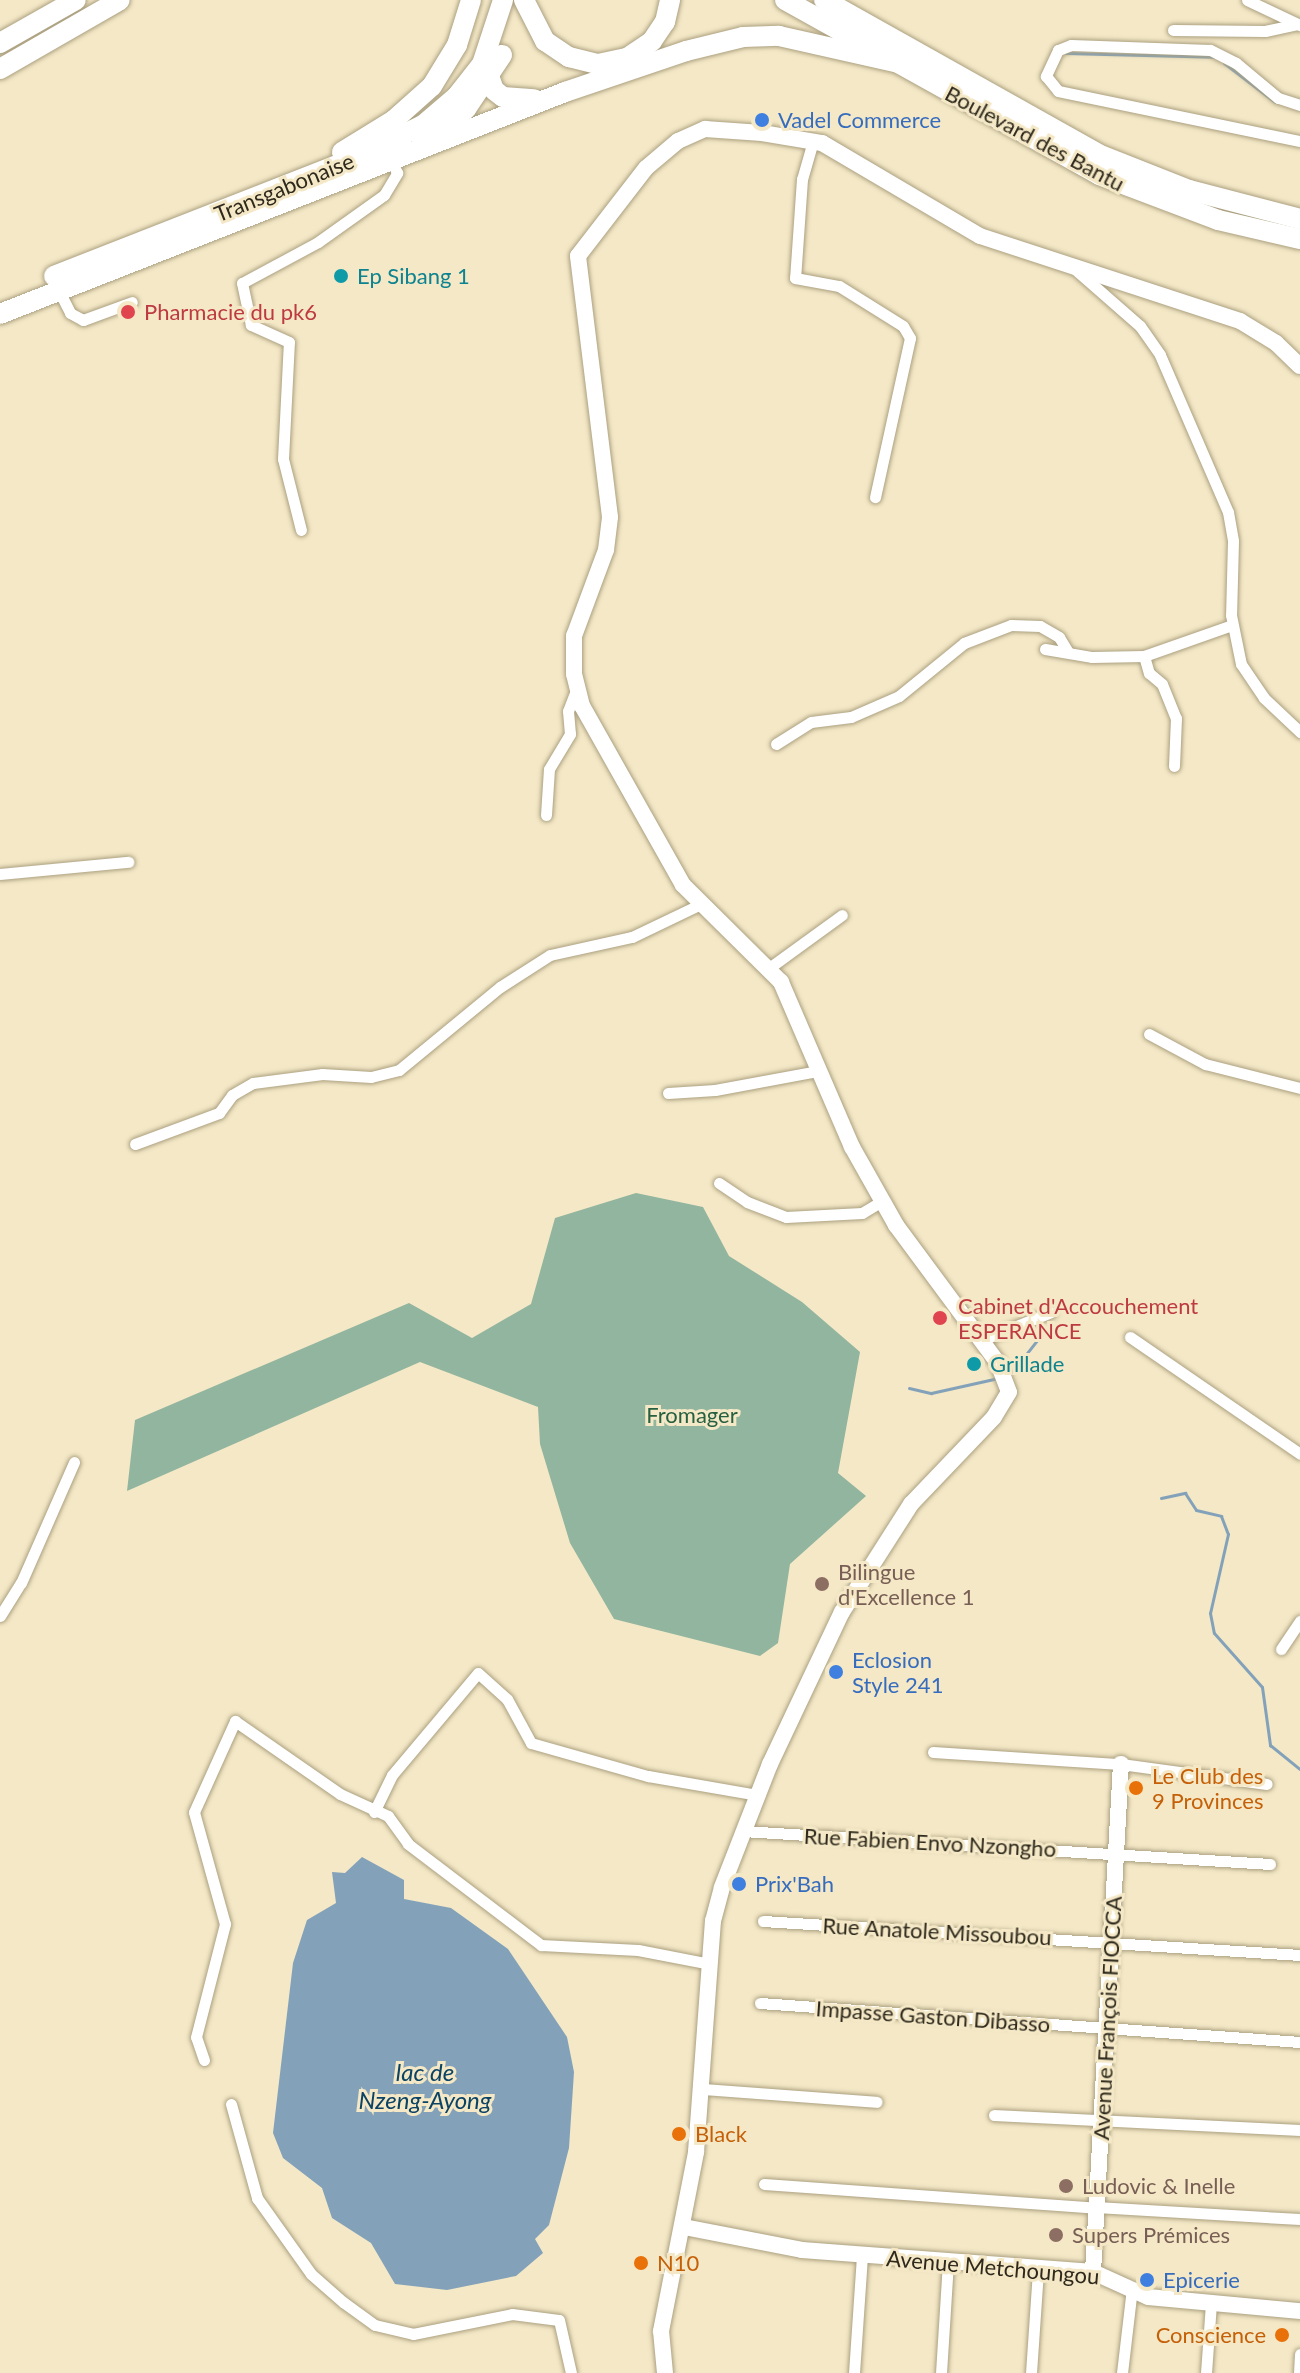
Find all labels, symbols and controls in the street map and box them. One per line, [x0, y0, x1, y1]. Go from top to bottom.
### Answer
street label: Boulevard des Bantu [941, 80, 1129, 196]
place label: Vadel Commerce [778, 107, 941, 133]
marker: Vadel Commerce [753, 111, 771, 129]
street label: Transgabonaise [211, 147, 357, 227]
place label: Ep Sibang 1 [357, 263, 470, 289]
marker: Ep Sibang 1 [332, 267, 350, 285]
place label: Pharmacie du pk6 [144, 299, 317, 325]
marker: Pharmacie du pk6 [119, 303, 137, 321]
place label: Cabinet d'Accouchement ESPERANCE [958, 1292, 1198, 1344]
marker: Cabinet d'Accouchement ESPERANCE [929, 1307, 951, 1329]
place label: Grillade [990, 1351, 1064, 1377]
marker: Grillade [965, 1355, 983, 1373]
park label: Fromager [646, 1402, 738, 1428]
place label: Bilingue d'Excellence 1 [838, 1558, 974, 1610]
marker: Bilingue d'Excellence 1 [813, 1575, 831, 1593]
place label: Eclosion Style 241 [852, 1646, 943, 1698]
marker: Eclosion Style 241 [827, 1663, 845, 1681]
place label: Le Club des 9 Provinces [1152, 1762, 1263, 1814]
marker: Le Club des 9 Provinces [1127, 1779, 1145, 1797]
street label: Rue Fabien Envo Nzongho [803, 1822, 1057, 1862]
place label: Prix'Bah [755, 1871, 834, 1897]
marker: Prix'Bah [730, 1875, 748, 1893]
street label: Avenue François FIOCCA [1087, 1895, 1127, 2141]
street label: Rue Anatole Missoubou [822, 1912, 1052, 1950]
street label: Impasse Gaston Dibasso [815, 1995, 1051, 2037]
water label: lac de Nzeng-Ayong [359, 2058, 491, 2114]
place label: Black [695, 2121, 747, 2147]
marker: Black [670, 2125, 688, 2143]
place label: Ludovic & Inelle [1082, 2173, 1235, 2199]
marker: Ludovic & Inelle [1057, 2177, 1075, 2195]
place label: Supers Prémices [1072, 2222, 1230, 2248]
marker: Supers Prémices [1047, 2226, 1065, 2244]
street label: Avenue Metchoungou [885, 2245, 1101, 2289]
place label: N10 [657, 2250, 699, 2276]
marker: N10 [632, 2254, 650, 2272]
place label: Epicerie [1163, 2267, 1240, 2293]
marker: Epicerie [1138, 2271, 1156, 2289]
place label: Conscience [1156, 2322, 1266, 2348]
marker: Conscience [1273, 2326, 1291, 2344]

